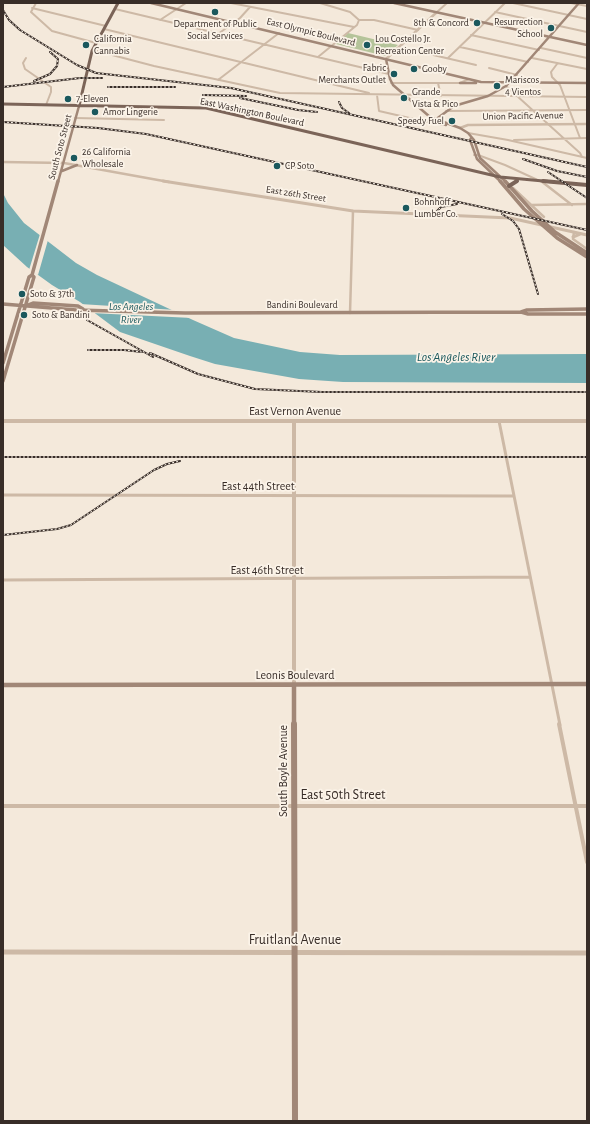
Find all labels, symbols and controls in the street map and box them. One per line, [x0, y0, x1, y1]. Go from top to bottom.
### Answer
marker: Department of Public Social Services [210, 7, 220, 17]
street label: East Olympic Boulevard [265, 15, 357, 49]
place label: Resurrection School [494, 16, 543, 40]
place label: 8th & Concord [414, 17, 469, 29]
place label: Department of Public Social Services [173, 18, 257, 42]
marker: 8th & Concord [472, 18, 482, 28]
marker: Resurrection School [546, 23, 556, 33]
place label: California Cannabis [94, 33, 132, 56]
place label: Lou Costello Jr. Recreation Center [375, 33, 444, 56]
marker: California Cannabis [81, 40, 91, 50]
marker: Lou Costello Jr. Recreation Center [362, 40, 372, 50]
place label: Fabric Merchants Outlet [318, 62, 386, 86]
place label: Gooby [422, 63, 447, 75]
marker: Gooby [409, 64, 419, 74]
marker: Fabric Merchants Outlet [389, 69, 399, 79]
place label: Mariscos 4 Vientos [505, 74, 541, 98]
marker: Mariscos 4 Vientos [492, 81, 502, 91]
place label: Grande Vista & Pico [412, 86, 458, 110]
place label: 7-Eleven [76, 93, 109, 105]
marker: Grande Vista & Pico [399, 93, 409, 103]
marker: 7-Eleven [63, 94, 73, 104]
street label: East Washington Boulevard [199, 95, 305, 129]
place label: Amor Lingerie [103, 106, 158, 118]
marker: Amor Lingerie [90, 107, 100, 117]
street label: Union Pacific Avenue [482, 109, 564, 123]
street label: South Soto Street [46, 113, 74, 181]
place label: Speedy Fuel [398, 115, 444, 127]
marker: Speedy Fuel [447, 116, 457, 126]
place label: 26 California Wholesale [82, 146, 131, 170]
marker: 26 California Wholesale [69, 153, 79, 163]
place label: CP Soto [285, 160, 314, 172]
marker: CP Soto [272, 161, 282, 171]
street label: East 26th Street [265, 183, 327, 205]
place label: Bohnhoff Lumber Co. [414, 196, 458, 220]
marker: Bohnhoff Lumber Co. [401, 203, 411, 213]
place label: Soto & 37th [30, 288, 74, 300]
marker: Soto & 37th [17, 289, 27, 299]
street label: Bandini Boulevard [266, 299, 338, 311]
water label: Los Angeles River [109, 300, 153, 326]
place label: Soto & Bandini [32, 309, 90, 321]
marker: Soto & Bandini [19, 310, 29, 320]
water label: Los Angeles River [417, 349, 495, 365]
street label: East Vernon Avenue [249, 404, 341, 418]
street label: East 44th Street [221, 479, 295, 493]
street label: East 46th Street [230, 563, 304, 577]
street label: Leonis Boulevard [256, 668, 334, 682]
street label: South Boyle Avenue [276, 725, 290, 817]
street label: East 50th Street [300, 787, 386, 803]
street label: Fruitland Avenue [249, 932, 341, 948]

